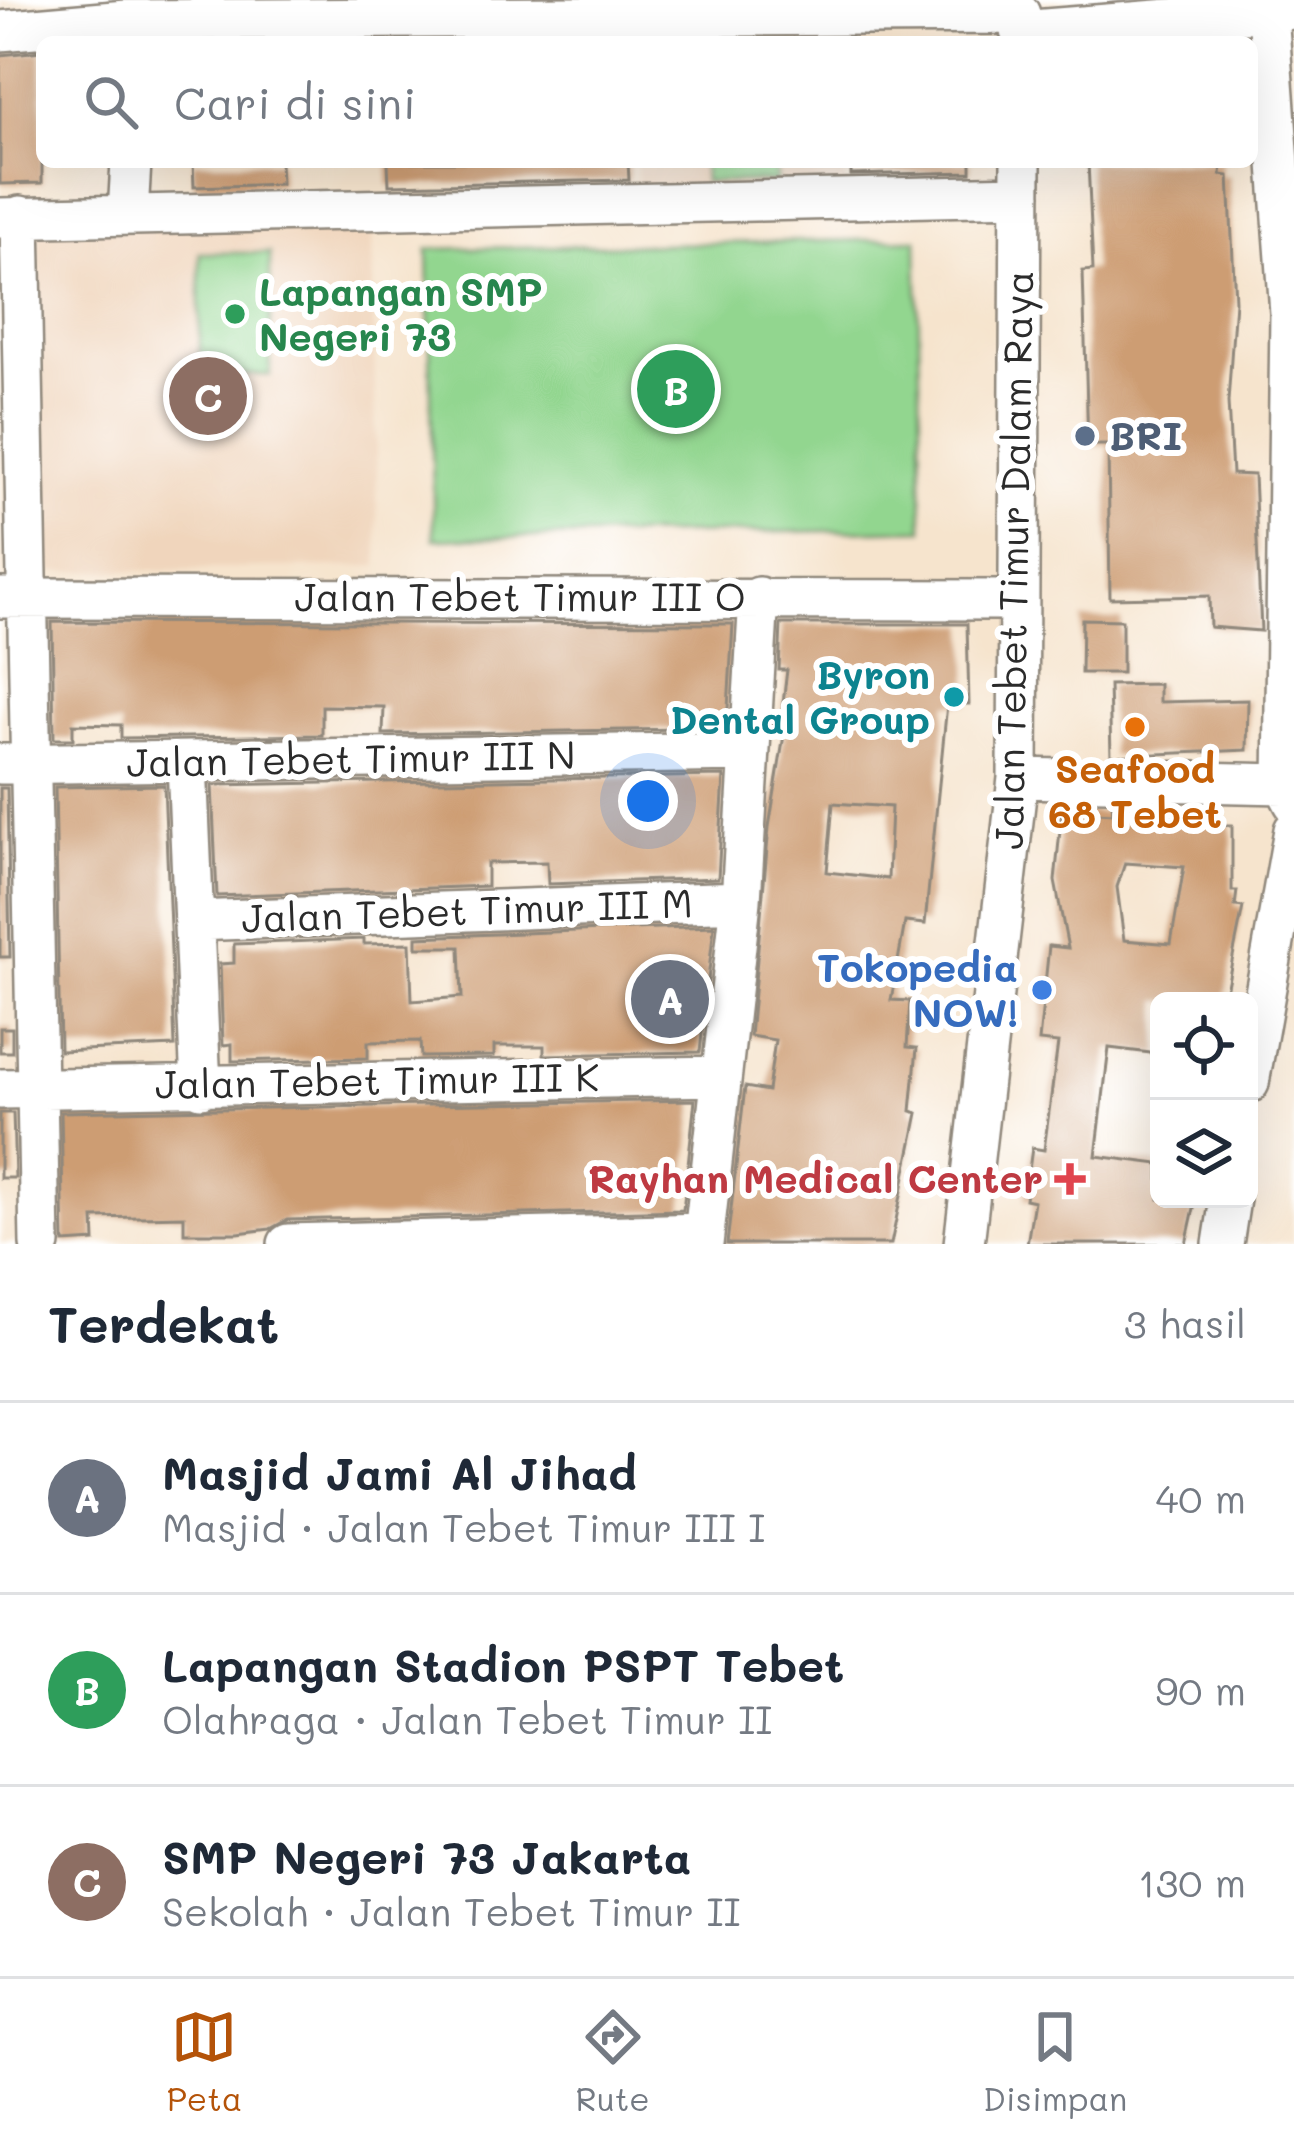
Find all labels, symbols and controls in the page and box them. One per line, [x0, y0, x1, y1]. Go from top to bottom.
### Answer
search box [36, 36, 1258, 168]
icon: search [78, 69, 144, 135]
text: Cari di sini [174, 73, 416, 131]
place label: Lapangan SMP Negeri 73 [259, 265, 543, 361]
street label: Jalan Tebet Timur Dalam Raya [982, 270, 1043, 850]
marker: Lapangan SMP Negeri 73 [222, 301, 248, 327]
pin: B [637, 344, 715, 434]
pin: C [169, 351, 247, 441]
place label: BRI [1109, 409, 1182, 460]
marker: BRI [1072, 423, 1098, 449]
street label: Jalan Tebet Timur III O [294, 570, 746, 621]
place label: Byron Dental Group [670, 648, 930, 744]
marker: Byron Dental Group [941, 684, 967, 710]
marker: Seafood 68 Tebet [1122, 714, 1148, 740]
street label: Jalan Tebet Timur III N [126, 728, 576, 787]
place label: Seafood 68 Tebet [1048, 742, 1222, 838]
your location [618, 771, 678, 831]
street label: Jalan Tebet Timur III M [241, 876, 693, 943]
place label: Tokopedia NOW! [817, 941, 1018, 1037]
pin: A [631, 954, 709, 1044]
marker: Tokopedia NOW! [1029, 977, 1055, 1003]
map controls [1150, 992, 1258, 1208]
button: locate [1150, 992, 1258, 1100]
street label: Jalan Tebet Timur III K [155, 1050, 599, 1109]
button: layers [1150, 1100, 1258, 1208]
place label: Rayhan Medical Center [588, 1152, 1043, 1203]
marker: Rayhan Medical Center [1054, 1163, 1086, 1195]
text: Terdekat [48, 1289, 279, 1356]
text: 3 hasil [1124, 1297, 1246, 1348]
text: Masjid Jami Al Jihad [162, 1443, 637, 1501]
text: A [73, 1472, 101, 1523]
text: 40 m [1155, 1472, 1246, 1523]
text: Masjid · Jalan Tebet Timur III I [162, 1501, 765, 1552]
text: Lapangan Stadion PSPT Tebet [162, 1635, 844, 1693]
text: B [74, 1664, 100, 1715]
text: 90 m [1155, 1664, 1246, 1715]
text: Olahraga · Jalan Tebet Timur II [162, 1693, 772, 1744]
text: SMP Negeri 73 Jakarta [162, 1827, 691, 1885]
text: C [73, 1856, 101, 1907]
text: 130 m [1138, 1856, 1246, 1907]
text: Sekolah · Jalan Tebet Timur II [162, 1885, 741, 1936]
tab: Peta [167, 2004, 242, 2119]
tab: Rute [576, 2004, 650, 2119]
tab: Disimpan [983, 2004, 1127, 2119]

